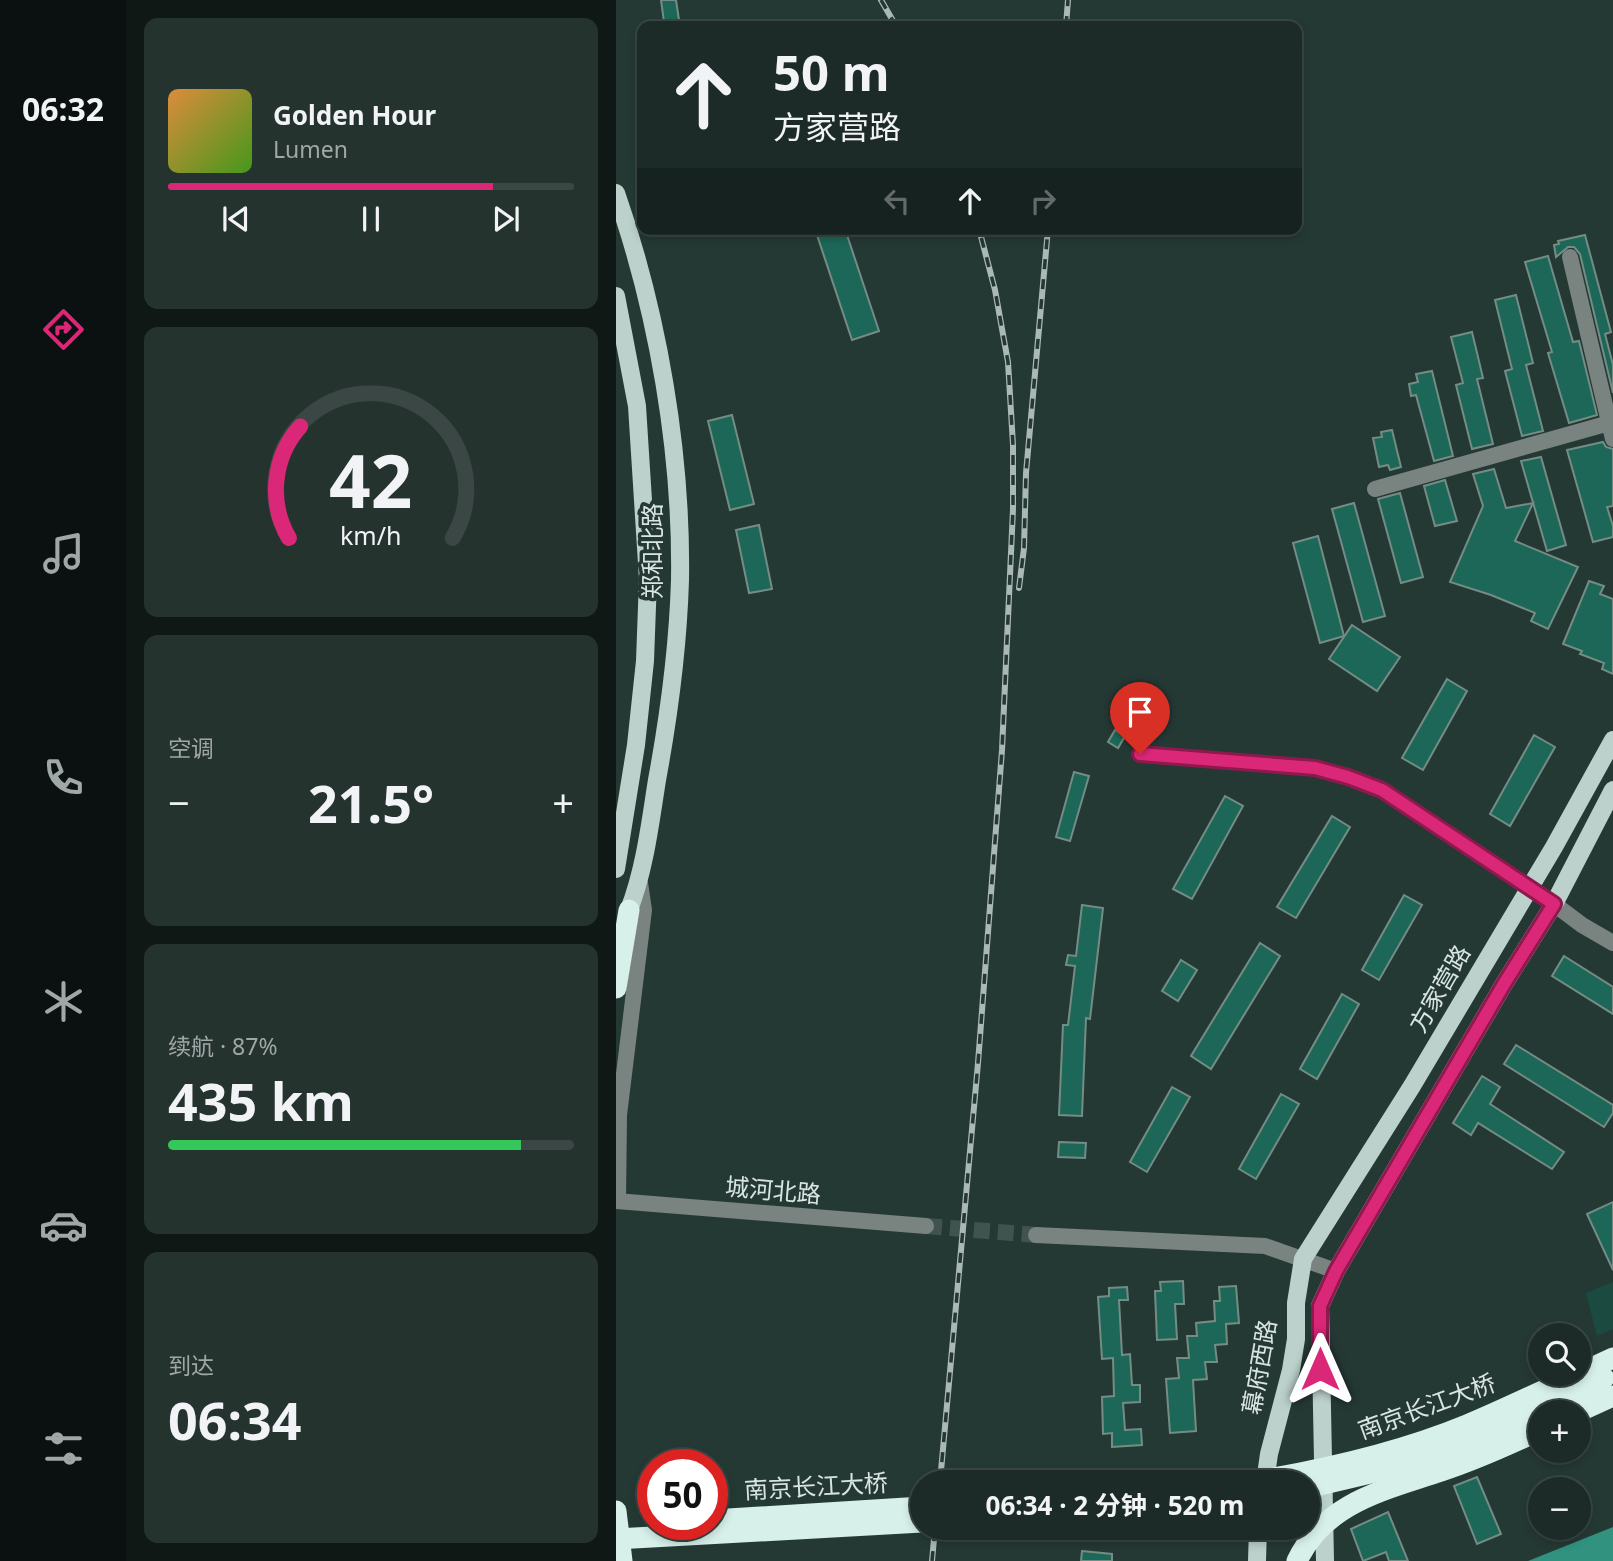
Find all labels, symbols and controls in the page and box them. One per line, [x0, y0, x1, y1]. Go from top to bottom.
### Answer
text: 50 m [773, 39, 890, 105]
icon: ahead [658, 49, 749, 140]
text: 06:32 [22, 87, 104, 130]
text: Golden Hour [273, 97, 436, 133]
text: 方家营路 [773, 105, 901, 148]
text: Lumen [273, 133, 348, 165]
icon: left [878, 182, 916, 220]
icon: ahead [951, 182, 989, 220]
icon: right [1024, 182, 1062, 220]
icon: previous [217, 200, 255, 238]
icon: pause [352, 200, 390, 238]
icon: next [487, 200, 525, 238]
icon: directions [39, 305, 88, 354]
text: 42 [329, 430, 413, 529]
street label: 郑和北路 [635, 503, 668, 599]
text: km/h [340, 518, 402, 552]
icon: music [39, 529, 88, 578]
pin [1110, 682, 1170, 754]
icon: arrive [1121, 693, 1159, 731]
text: 空调 [168, 732, 214, 764]
icon: phone [39, 753, 88, 802]
text: 21.5° [308, 767, 434, 838]
text: − [168, 776, 190, 828]
text: + [552, 776, 574, 828]
street label: 方家营路 [1400, 938, 1477, 1038]
icon: climate [39, 977, 88, 1026]
text: 续航 · 87% [168, 1030, 278, 1062]
text: 435 km [168, 1065, 354, 1136]
street label: 城河北路 [724, 1169, 822, 1210]
icon: car [39, 1201, 88, 1250]
street label: 幕府西路 [1234, 1317, 1283, 1417]
map controls [1528, 1323, 1591, 1540]
button: search [1528, 1323, 1591, 1386]
position arrow [1283, 1332, 1357, 1406]
text: 到达 [168, 1349, 214, 1381]
street label: 南京长江大桥 [1353, 1365, 1500, 1446]
text: 06:34 [168, 1384, 302, 1455]
button: + [1528, 1400, 1591, 1463]
icon: filters [39, 1424, 88, 1473]
speed limit sign: 50 [637, 1449, 728, 1540]
street label: 南京长江大桥 [743, 1465, 889, 1506]
button: − [1528, 1477, 1591, 1540]
text: 06:34 · 2 分钟 · 520 m [986, 1487, 1244, 1523]

